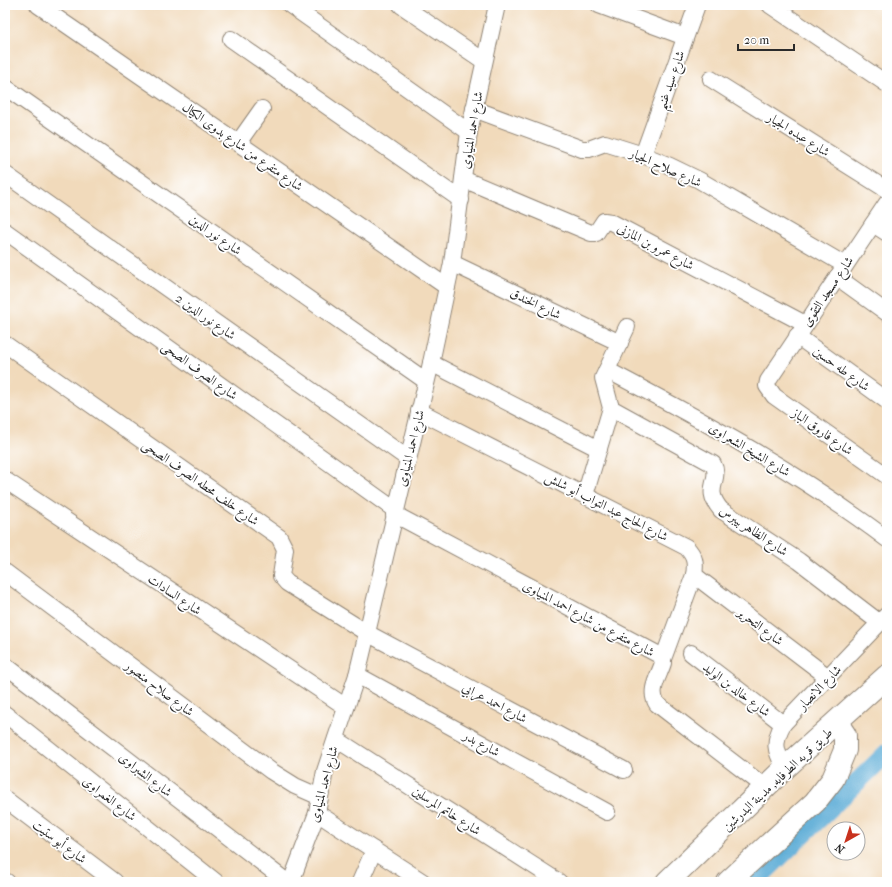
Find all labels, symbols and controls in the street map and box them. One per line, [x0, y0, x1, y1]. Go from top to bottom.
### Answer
scale bar [738, 26, 794, 52]
text: 20 m [744, 33, 769, 47]
street label: شارع سيد غنيم [653, 49, 693, 114]
street label: شارع احمد المنياوى [457, 90, 490, 171]
street label: شارع متفرع من شارع بدوى الكيال [177, 99, 306, 197]
street label: شارع عبده الجيار [761, 108, 833, 163]
street label: شارع صلاح الجيار [624, 144, 704, 194]
street label: شارع نور الدين [184, 211, 245, 261]
street label: شارع عمرو بن المازنى [613, 220, 697, 276]
street label: شارع مسجد التقوى [798, 253, 860, 331]
street label: شارع الخندق [506, 285, 564, 326]
street label: شارع نور الدين 2 [170, 290, 239, 346]
street label: شارع الصرف الصحى [157, 338, 240, 406]
street label: شارع طه حسين [808, 343, 873, 397]
street label: شارع فاروق الباز [786, 404, 856, 461]
street label: شارع احمد المنياوى [394, 408, 431, 489]
street label: شارع الشيخ الشعراوى [704, 419, 793, 483]
street label: شارع خلف محطه الصرف الصحى [137, 436, 262, 532]
street label: شارع الحاج عبد التواب أبو شلش [541, 468, 671, 548]
street label: شارع الظاهر بيبرس [714, 502, 791, 562]
street label: شارع السادات [143, 571, 204, 621]
street label: شارع متفرع من شارع احمد المنياوى [518, 577, 657, 663]
street label: شارع التحرير [731, 603, 786, 652]
street label: شارع صلاح منصور [118, 657, 197, 722]
street label: شارع خالد بن الوليد [698, 659, 773, 723]
street label: شارع الانصار [793, 662, 847, 717]
street label: شارع احمد عرابي [458, 679, 530, 729]
street label: طريق قريه الطرفايه, مدينة البدرشين [719, 725, 836, 835]
street label: شارع بدر [457, 726, 502, 763]
street label: شارع احمد المنياوى [306, 744, 345, 825]
street label: شارع الشبراوى [114, 749, 175, 803]
street label: شارع الغمراوى [78, 773, 139, 827]
street label: شارع خاتم المرسلين [408, 783, 484, 841]
street label: شارع أبو ستيت [27, 816, 90, 870]
north arrow [826, 821, 866, 861]
text: N [832, 840, 847, 856]

